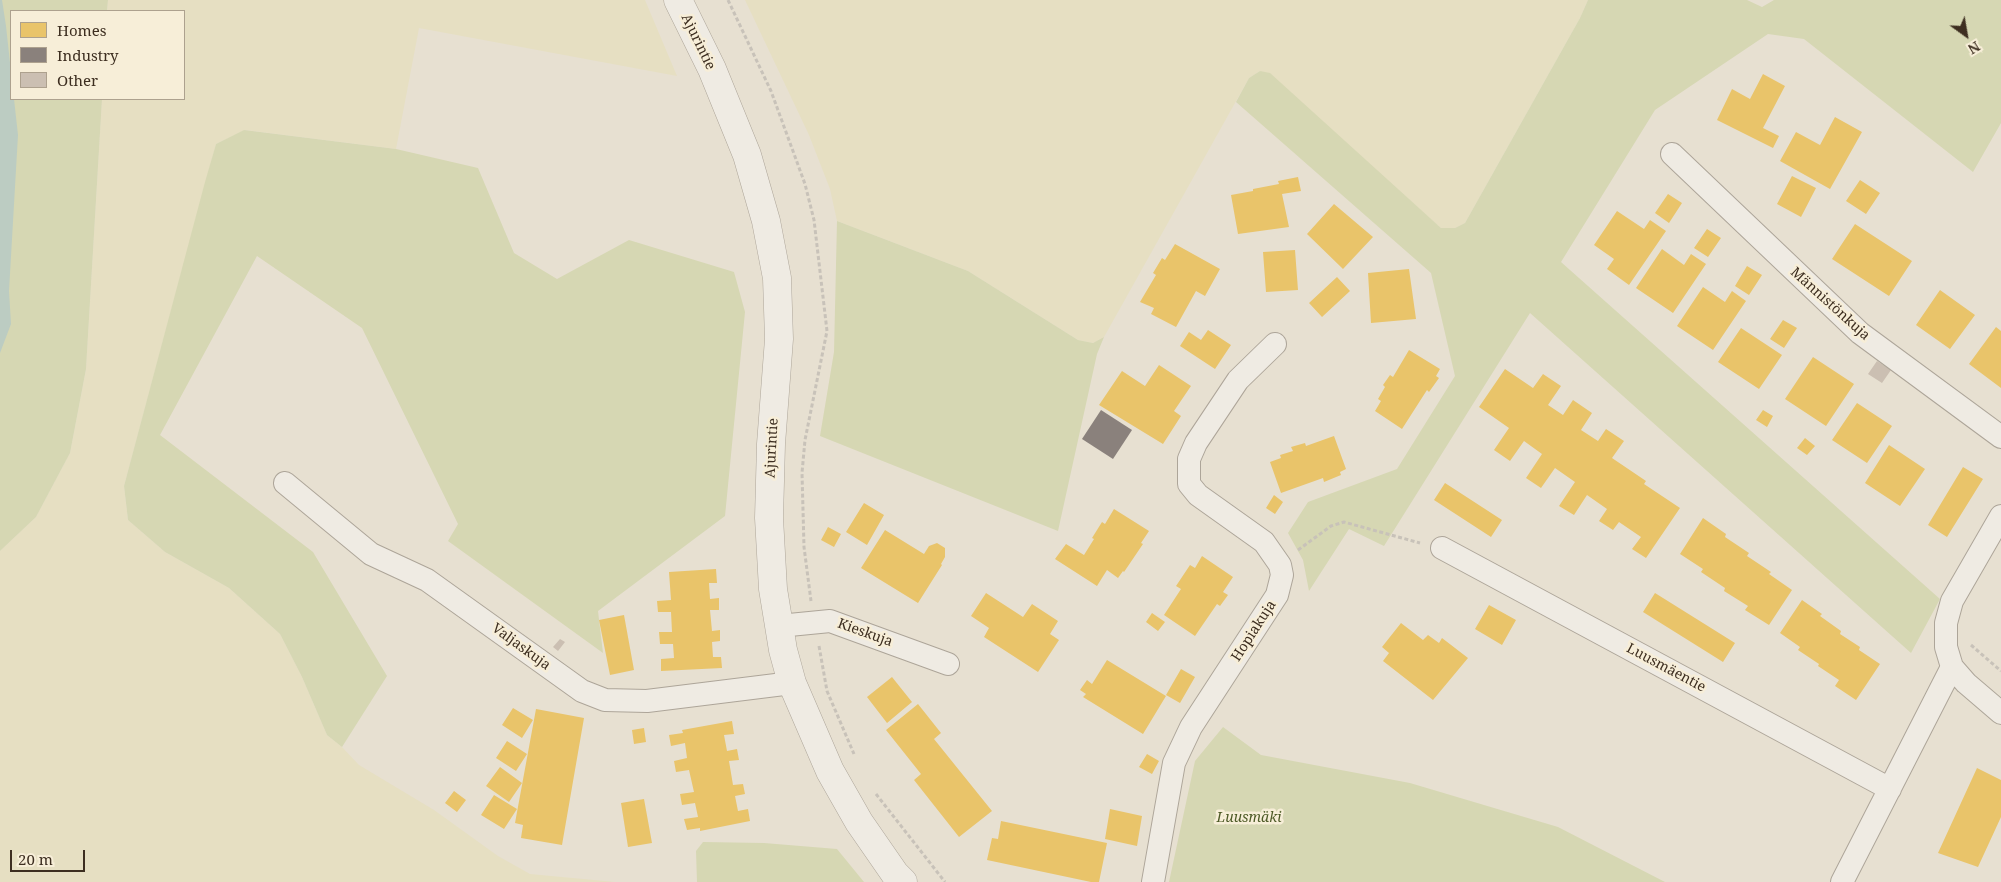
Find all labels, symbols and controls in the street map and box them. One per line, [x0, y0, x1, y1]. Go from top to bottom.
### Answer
legend [10, 10, 185, 100]
north arrow [1941, 10, 1991, 60]
street label: Ajurintie [677, 11, 719, 73]
text: Homes [57, 20, 107, 40]
text: N [1965, 37, 1984, 59]
text: Industry [57, 45, 119, 65]
text: Other [57, 70, 98, 90]
street label: Männistönkuja [1787, 264, 1873, 344]
street label: Ajurintie [762, 418, 782, 478]
street label: Hopiakuja [1228, 597, 1280, 665]
street label: Kieskuja [835, 615, 895, 651]
street label: Valjaskuja [488, 620, 554, 674]
street label: Luusmäentie [1623, 640, 1709, 696]
park label: Luusmäki [1217, 810, 1281, 826]
scale bar [12, 840, 88, 872]
text: 20 m [18, 849, 53, 869]

